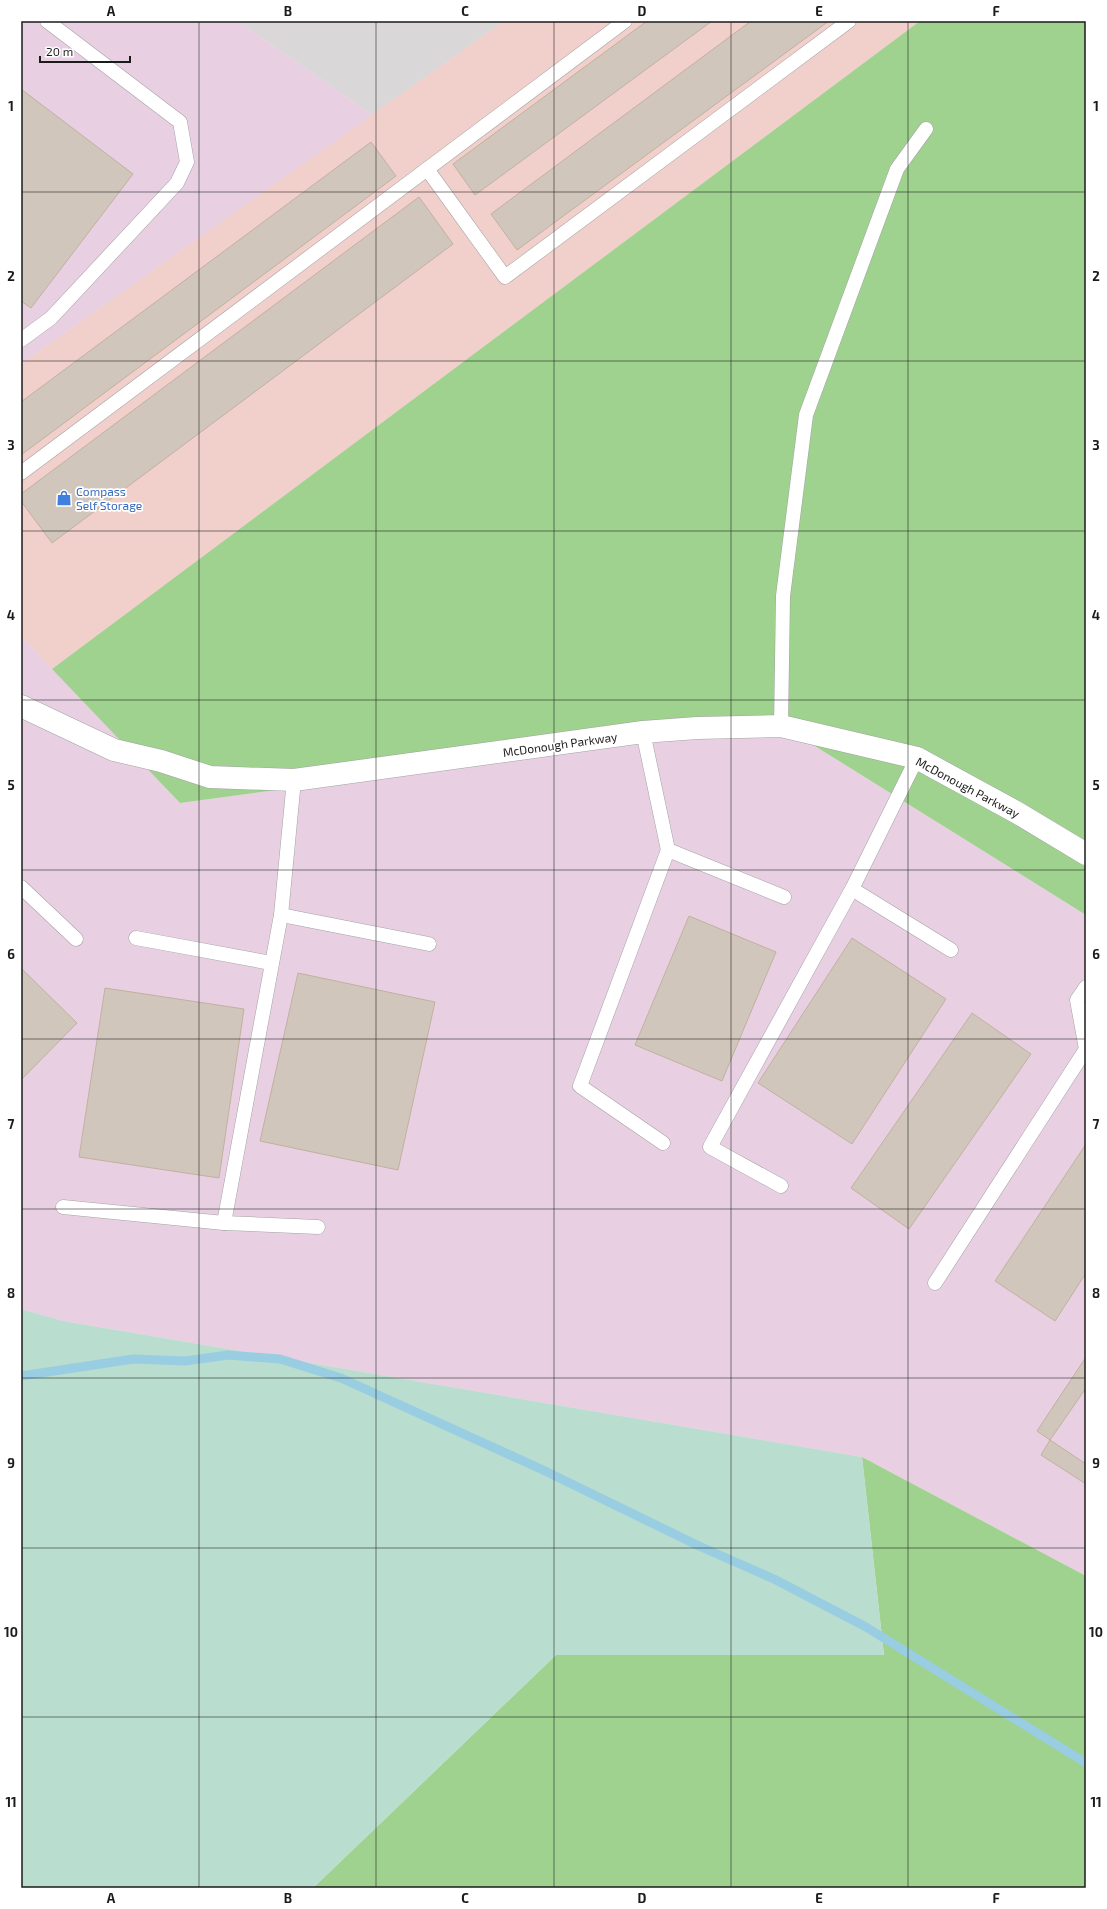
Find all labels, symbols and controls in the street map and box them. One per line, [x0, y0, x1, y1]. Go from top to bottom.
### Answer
text: A [107, 3, 116, 19]
text: B [284, 3, 292, 19]
text: C [461, 3, 469, 19]
text: D [638, 3, 647, 19]
text: E [815, 3, 823, 19]
text: F [992, 3, 1000, 19]
scale bar [40, 38, 130, 64]
text: 20 m [46, 44, 73, 58]
text: 1 [8, 98, 14, 114]
text: 1 [1093, 98, 1099, 114]
text: 2 [7, 268, 15, 284]
text: 2 [1092, 268, 1100, 284]
text: 3 [7, 437, 15, 453]
text: 3 [1092, 437, 1100, 453]
place label: Compass Self Storage [76, 484, 142, 512]
shop icon: Compass Self Storage [55, 489, 73, 507]
text: 4 [7, 607, 15, 623]
text: 4 [1092, 607, 1100, 623]
street label: McDonough Parkway [502, 729, 619, 759]
street label: McDonough Parkway [914, 754, 1023, 821]
text: 5 [7, 777, 15, 793]
text: 5 [1092, 777, 1100, 793]
text: 6 [7, 946, 15, 962]
text: 6 [1092, 946, 1100, 962]
text: 7 [8, 1116, 15, 1132]
text: 7 [1093, 1116, 1100, 1132]
text: 8 [7, 1285, 15, 1301]
text: 8 [1092, 1285, 1100, 1301]
text: 9 [7, 1455, 15, 1471]
text: 9 [1092, 1455, 1100, 1471]
text: 10 [4, 1624, 18, 1640]
text: 10 [1089, 1624, 1103, 1640]
text: 11 [5, 1794, 17, 1810]
text: 11 [1090, 1794, 1102, 1810]
text: A [107, 1890, 116, 1906]
text: B [284, 1890, 292, 1906]
text: C [461, 1890, 469, 1906]
text: D [638, 1890, 647, 1906]
text: E [815, 1890, 823, 1906]
text: F [992, 1890, 1000, 1906]

